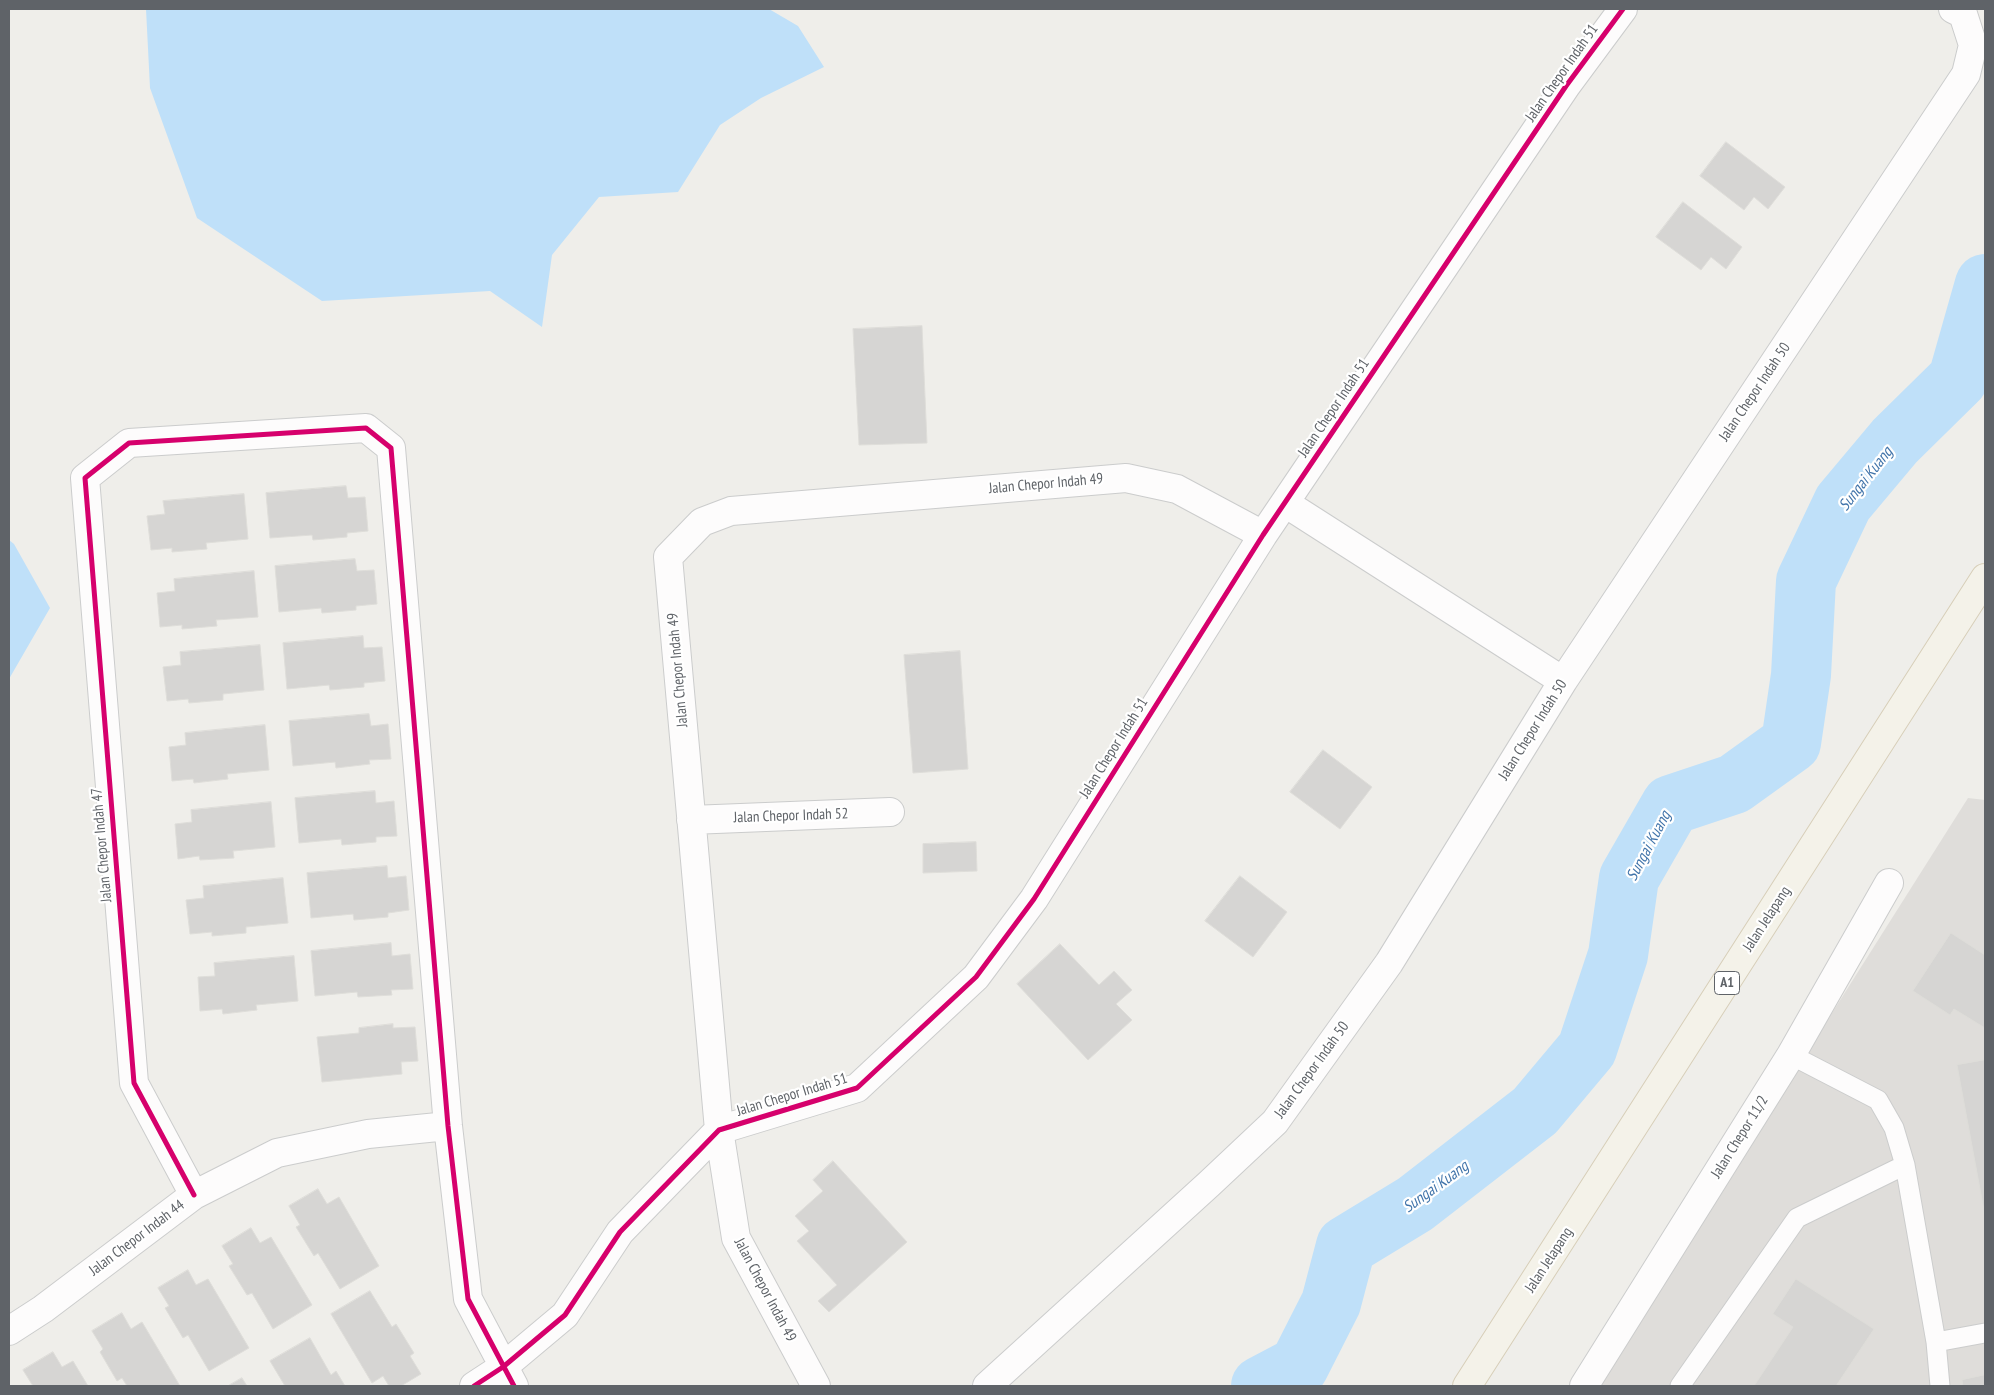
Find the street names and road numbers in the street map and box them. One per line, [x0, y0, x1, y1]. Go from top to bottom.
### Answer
street label: Jalan Chepor Indah 51 [1522, 21, 1602, 125]
street label: Jalan Chepor Indah 50 [1715, 339, 1795, 445]
street label: Jalan Chepor Indah 51 [1294, 355, 1374, 461]
street label: Jalan Chepor Indah 49 [988, 470, 1104, 498]
street label: Jalan Chepor Indah 49 [664, 612, 692, 728]
street label: Jalan Chepor Indah 50 [1495, 677, 1571, 783]
street label: Jalan Chepor Indah 51 [1076, 695, 1152, 801]
street label: Jalan Chepor Indah 47 [88, 787, 116, 903]
street label: Jalan Chepor Indah 52 [733, 805, 849, 827]
street label: Jalan Jelapang [1739, 883, 1795, 955]
road number: A1 [1714, 971, 1740, 994]
street label: Jalan Chepor Indah 50 [1271, 1018, 1353, 1122]
street label: Jalan Chepor Indah 51 [735, 1070, 849, 1120]
street label: Jalan Chepor 11/2 [1708, 1093, 1772, 1181]
street label: Jalan Chepor Indah 44 [86, 1196, 188, 1280]
street label: Jalan Jelapang [1521, 1224, 1577, 1296]
street label: Jalan Chepor Indah 49 [730, 1235, 800, 1345]

